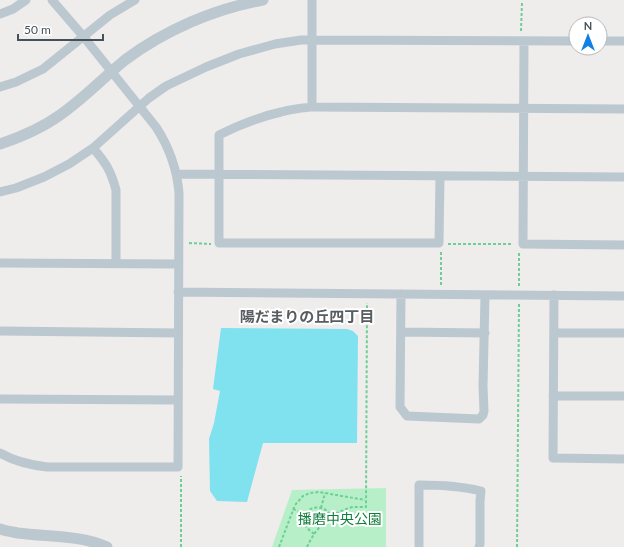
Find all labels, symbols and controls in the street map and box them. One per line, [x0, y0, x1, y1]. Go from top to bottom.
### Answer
scale bar [18, 16, 103, 42]
north arrow [568, 16, 608, 56]
text: N [584, 19, 592, 32]
text: 50 m [24, 22, 51, 37]
district label: 陽だまりの丘四丁目 [240, 307, 374, 325]
park label: 播磨中央公園 [298, 510, 382, 527]

